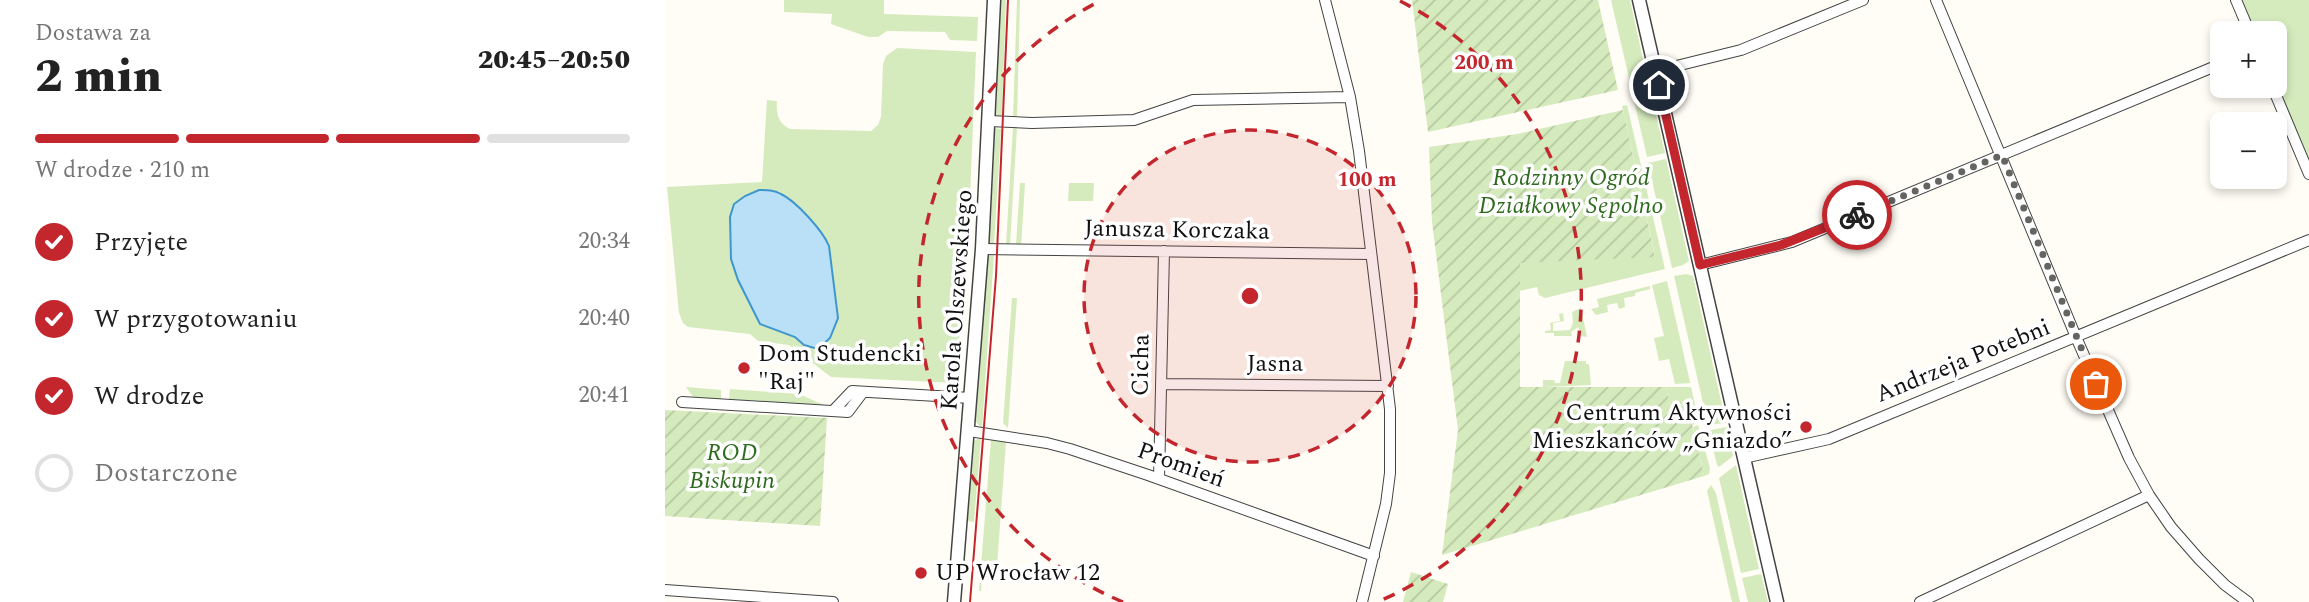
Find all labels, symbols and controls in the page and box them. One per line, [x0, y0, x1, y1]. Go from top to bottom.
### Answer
text: Dostawa za [35, 16, 151, 51]
map controls [2210, 21, 2287, 189]
button: + [2210, 21, 2287, 98]
text: 20:45–20:50 [478, 40, 630, 80]
text: 2 min [35, 42, 162, 112]
text: 200 m [1454, 47, 1514, 79]
pin [1629, 55, 1689, 115]
icon: home [1640, 66, 1678, 104]
button: − [2210, 112, 2287, 189]
text: W drodze · 210 m [35, 153, 210, 188]
park label: Rodzinny Ogród Działkowy Sępolno [1479, 160, 1663, 224]
text: 100 m [1337, 164, 1397, 196]
courier [1822, 180, 1892, 250]
street label: Karola Olszewskiego [931, 188, 983, 412]
icon: bike [1838, 196, 1876, 234]
street label: Janusza Korczaka [1084, 210, 1271, 250]
text: Przyjęte [94, 222, 188, 262]
icon: check [35, 223, 73, 261]
text: 20:34 [578, 224, 630, 259]
centre of rings [1238, 284, 1262, 308]
text: W przygotowaniu [94, 299, 297, 339]
icon: check [35, 300, 73, 338]
text: 20:40 [578, 301, 630, 336]
street label: Andrzeja Potebni [1870, 310, 2056, 412]
street label: Cicha [1122, 333, 1160, 396]
place label: Dom Studencki "Raj" [758, 336, 922, 400]
street label: Jasna [1247, 346, 1303, 382]
pin [2066, 354, 2126, 414]
marker: Dom Studencki "Raj" [736, 360, 752, 376]
icon: bag [2077, 365, 2115, 403]
text: W drodze [94, 376, 204, 416]
icon: check [35, 377, 73, 415]
text: 20:41 [578, 378, 630, 413]
place label: Centrum Aktywności Mieszkańców „Gniazdo” [1532, 395, 1792, 459]
marker: Centrum Aktywności Mieszkańców „Gniazdo” [1798, 419, 1814, 435]
street label: Promień [1132, 432, 1230, 498]
park label: ROD Biskupin [689, 435, 775, 499]
text: Dostarczone [94, 453, 238, 493]
place label: UP Wrocław 12 [935, 555, 1100, 591]
marker: UP Wrocław 12 [913, 565, 929, 581]

